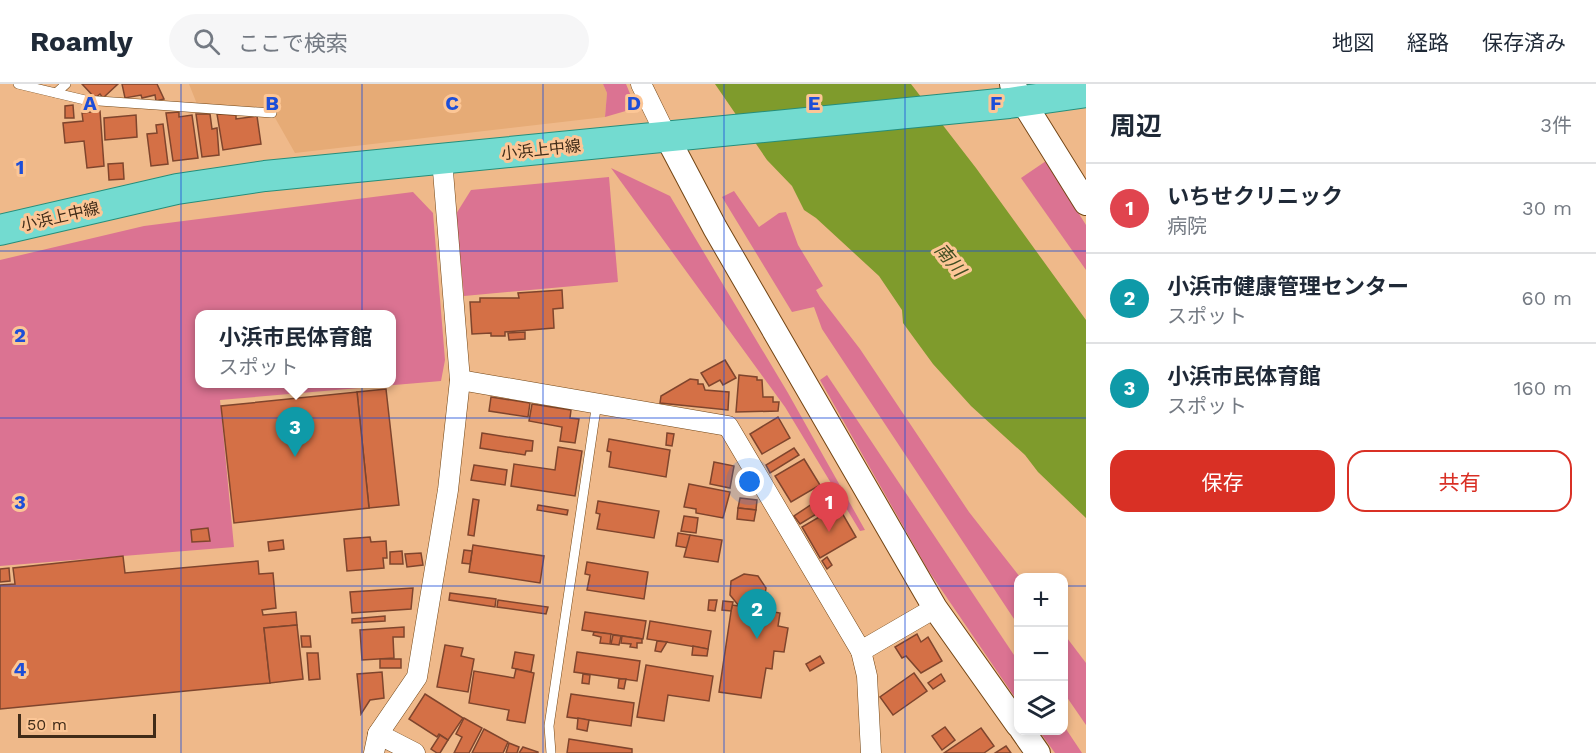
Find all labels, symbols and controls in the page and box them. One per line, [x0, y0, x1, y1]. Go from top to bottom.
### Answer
search box [169, 14, 589, 68]
text: Roamly [30, 25, 133, 58]
icon: search [190, 25, 223, 58]
text: 地図 [1332, 30, 1374, 55]
text: 経路 [1407, 30, 1449, 55]
text: 保存済み [1482, 30, 1566, 55]
text: ここで検索 [238, 31, 348, 56]
text: A [83, 91, 97, 115]
text: B [265, 91, 279, 115]
text: C [445, 91, 459, 115]
text: D [627, 91, 641, 115]
text: E [808, 91, 820, 115]
text: F [990, 91, 1002, 115]
text: 周辺 [1110, 111, 1162, 141]
text: 3件 [1540, 113, 1572, 137]
street label: 小浜上中線 [500, 136, 582, 163]
text: 1 [16, 155, 24, 179]
text: いちせクリニック [1167, 184, 1343, 209]
text: 1 [1125, 196, 1134, 220]
text: 30 m [1522, 196, 1572, 220]
street label: 小浜上中線 [19, 198, 101, 235]
text: 病院 [1167, 214, 1207, 238]
water label: 南川 [931, 239, 971, 282]
text: 小浜市健康管理センター [1167, 274, 1409, 299]
text: 2 [1124, 286, 1135, 310]
text: 60 m [1522, 286, 1572, 310]
text: スポット [1167, 304, 1247, 328]
popup [195, 310, 396, 388]
text: 2 [14, 323, 26, 347]
text: 小浜市民体育館 [218, 325, 373, 350]
text: スポット [218, 355, 298, 379]
text: 小浜市民体育館 [1167, 364, 1321, 389]
text: 3 [1124, 376, 1135, 400]
text: 160 m [1514, 376, 1572, 400]
text: スポット [1167, 394, 1247, 418]
pin: 3 [276, 408, 314, 457]
button: 保存 [1110, 450, 1335, 512]
button: 共有 [1347, 450, 1572, 512]
your location [735, 467, 764, 496]
pin: 1 [810, 482, 848, 532]
text: 3 [14, 490, 26, 514]
map controls [1014, 573, 1068, 735]
button: + [1014, 573, 1068, 627]
pin: 2 [738, 590, 777, 639]
button: − [1014, 627, 1068, 681]
text: 4 [14, 657, 27, 681]
button: layers [1014, 681, 1068, 735]
scale bar [18, 711, 156, 738]
text: 50 m [27, 715, 67, 734]

